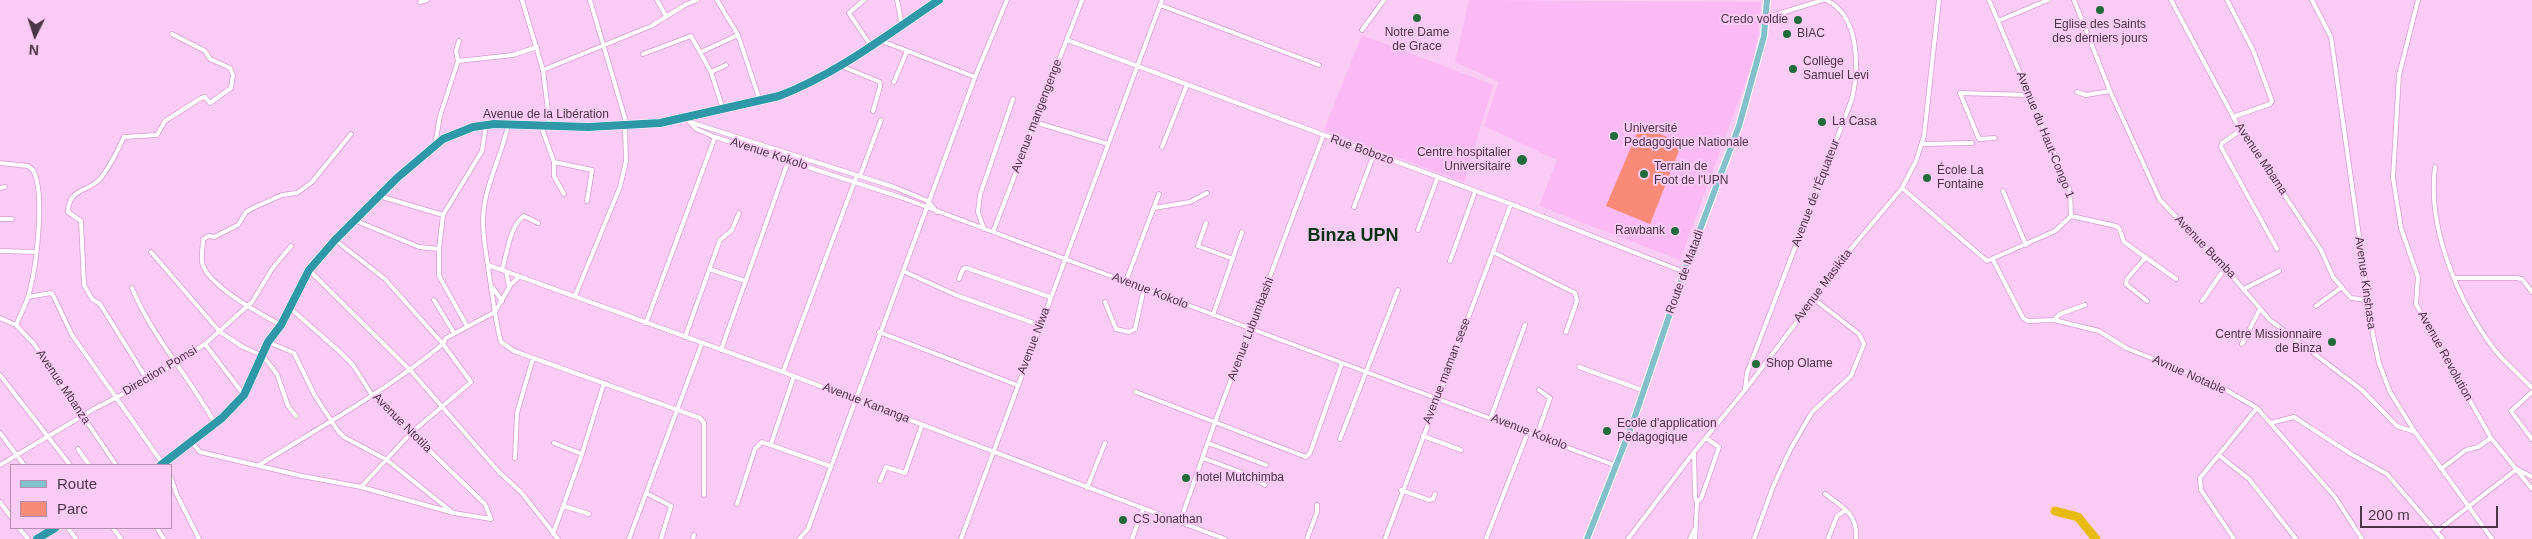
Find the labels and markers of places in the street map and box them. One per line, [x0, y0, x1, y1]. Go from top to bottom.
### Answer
marker: Eglise des Saints des derniers jours [2094, 4, 2106, 16]
marker: Notre Dame de Grace [1411, 12, 1423, 24]
place label: Credo voldie [1721, 13, 1788, 27]
marker: Credo voldie [1792, 14, 1804, 26]
place label: Eglise des Saints des derniers jours [2052, 18, 2148, 46]
place label: Notre Dame de Grace [1385, 26, 1449, 54]
place label: BIAC [1797, 27, 1825, 41]
marker: BIAC [1781, 28, 1793, 40]
place label: Collège Samuel Levi [1803, 55, 1869, 83]
marker: Collège Samuel Levi [1787, 63, 1799, 75]
place label: La Casa [1832, 115, 1877, 129]
marker: La Casa [1816, 116, 1828, 128]
place label: Université Pedagogique Nationale [1624, 122, 1749, 150]
marker: Université Pedagogique Nationale [1608, 130, 1620, 142]
place label: Centre hospitalier Universitaire [1417, 146, 1511, 174]
marker: Centre hospitalier Universitaire [1515, 153, 1529, 167]
place label: Terrain de Foot de l'UPN [1654, 160, 1728, 188]
place label: École La Fontaine [1937, 164, 1984, 192]
marker: Terrain de Foot de l'UPN [1638, 168, 1650, 180]
marker: École La Fontaine [1921, 172, 1933, 184]
place label: Rawbank [1615, 224, 1665, 238]
marker: Rawbank [1669, 225, 1681, 237]
place label: Centre Missionnaire de Binza [2215, 328, 2322, 356]
marker: Centre Missionnaire de Binza [2326, 336, 2338, 348]
place label: Shop Olame [1766, 357, 1833, 371]
marker: Shop Olame [1750, 358, 1762, 370]
place label: Ecole d'application Pédagogique [1617, 417, 1717, 445]
marker: Ecole d'application Pédagogique [1601, 425, 1613, 437]
place label: hotel Mutchimba [1196, 471, 1284, 485]
marker: hotel Mutchimba [1180, 472, 1192, 484]
place label: CS Jonathan [1133, 513, 1202, 527]
marker: CS Jonathan [1117, 514, 1129, 526]

